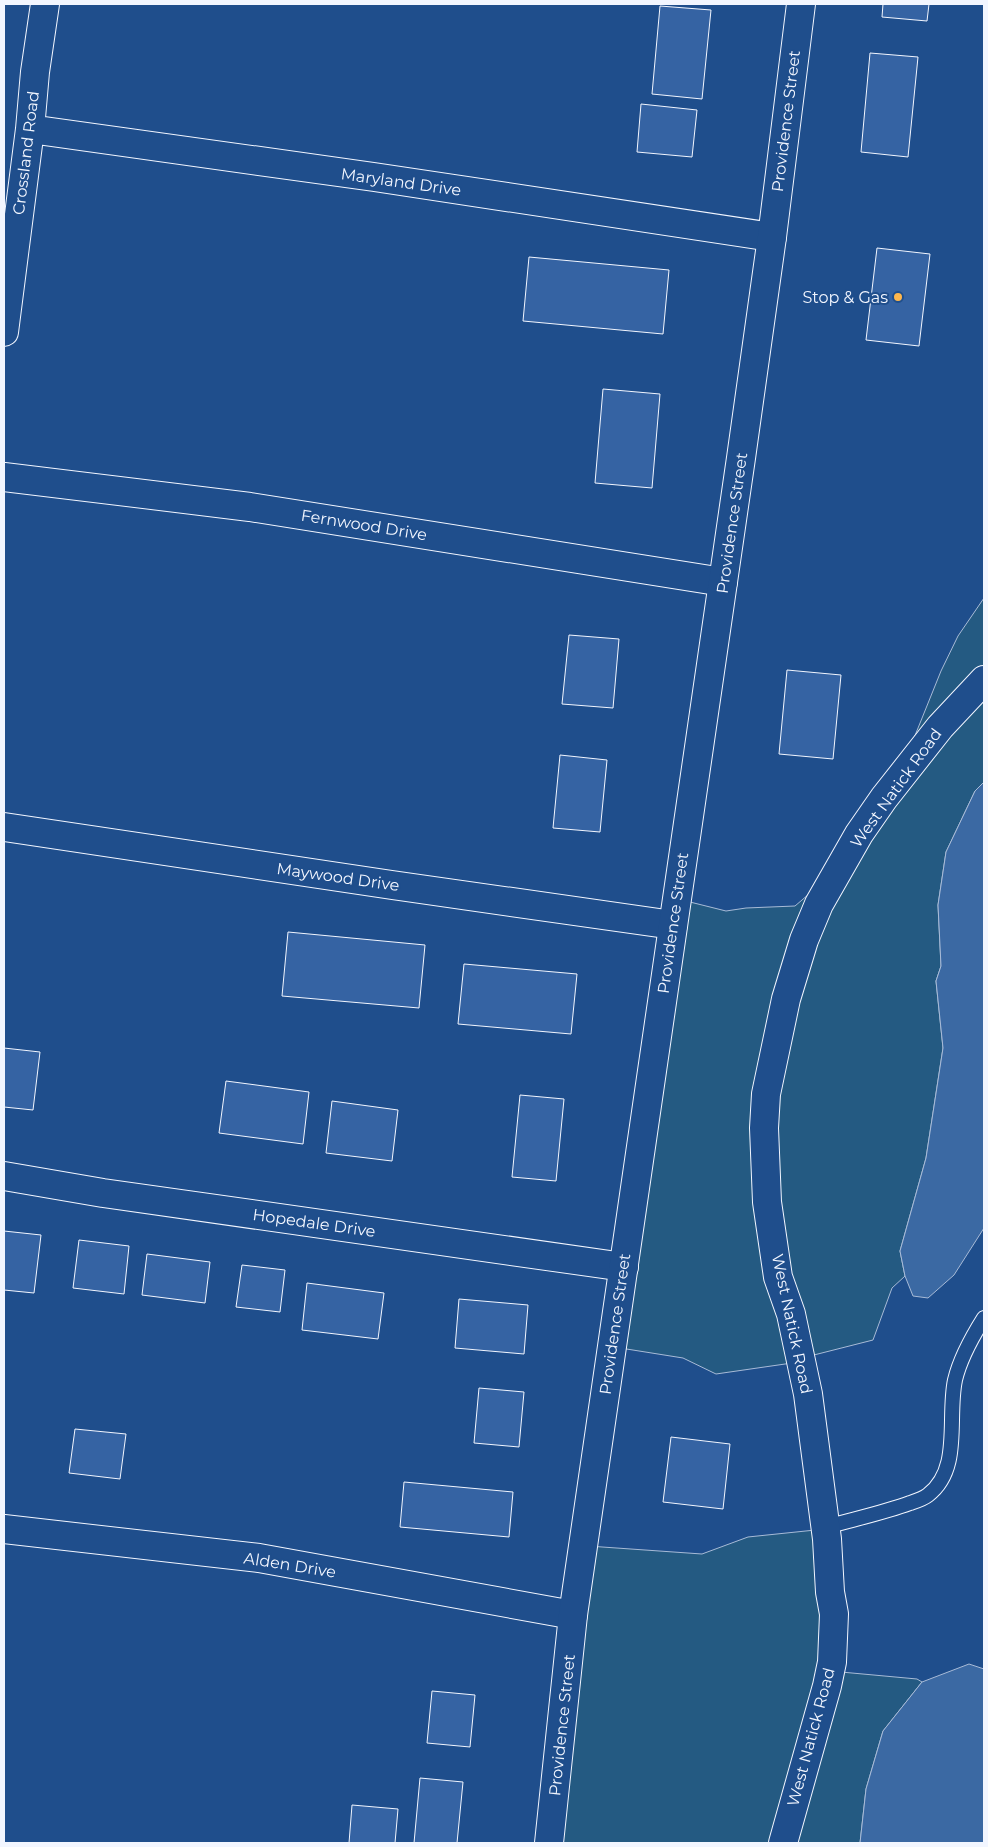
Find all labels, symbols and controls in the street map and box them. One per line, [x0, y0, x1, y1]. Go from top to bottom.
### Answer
street label: Providence Street [768, 49, 804, 193]
street label: Crossland Road [9, 90, 43, 216]
street label: Maryland Drive [340, 164, 462, 200]
place label: Stop & Gas [802, 288, 888, 307]
marker: Stop & Gas [892, 291, 904, 303]
street label: Providence Street [713, 451, 751, 595]
street label: Fernwood Drive [300, 506, 428, 544]
street label: West Natick Road [846, 725, 946, 851]
street label: Providence Street [654, 851, 692, 995]
street label: Maywood Drive [275, 859, 401, 895]
street label: Hopedale Drive [251, 1205, 377, 1241]
street label: Providence Street [596, 1252, 634, 1396]
street label: West Natick Road [768, 1252, 816, 1396]
street label: Alden Drive [242, 1548, 338, 1582]
street label: Providence Street [545, 1653, 579, 1797]
street label: West Natick Road [783, 1666, 839, 1808]

